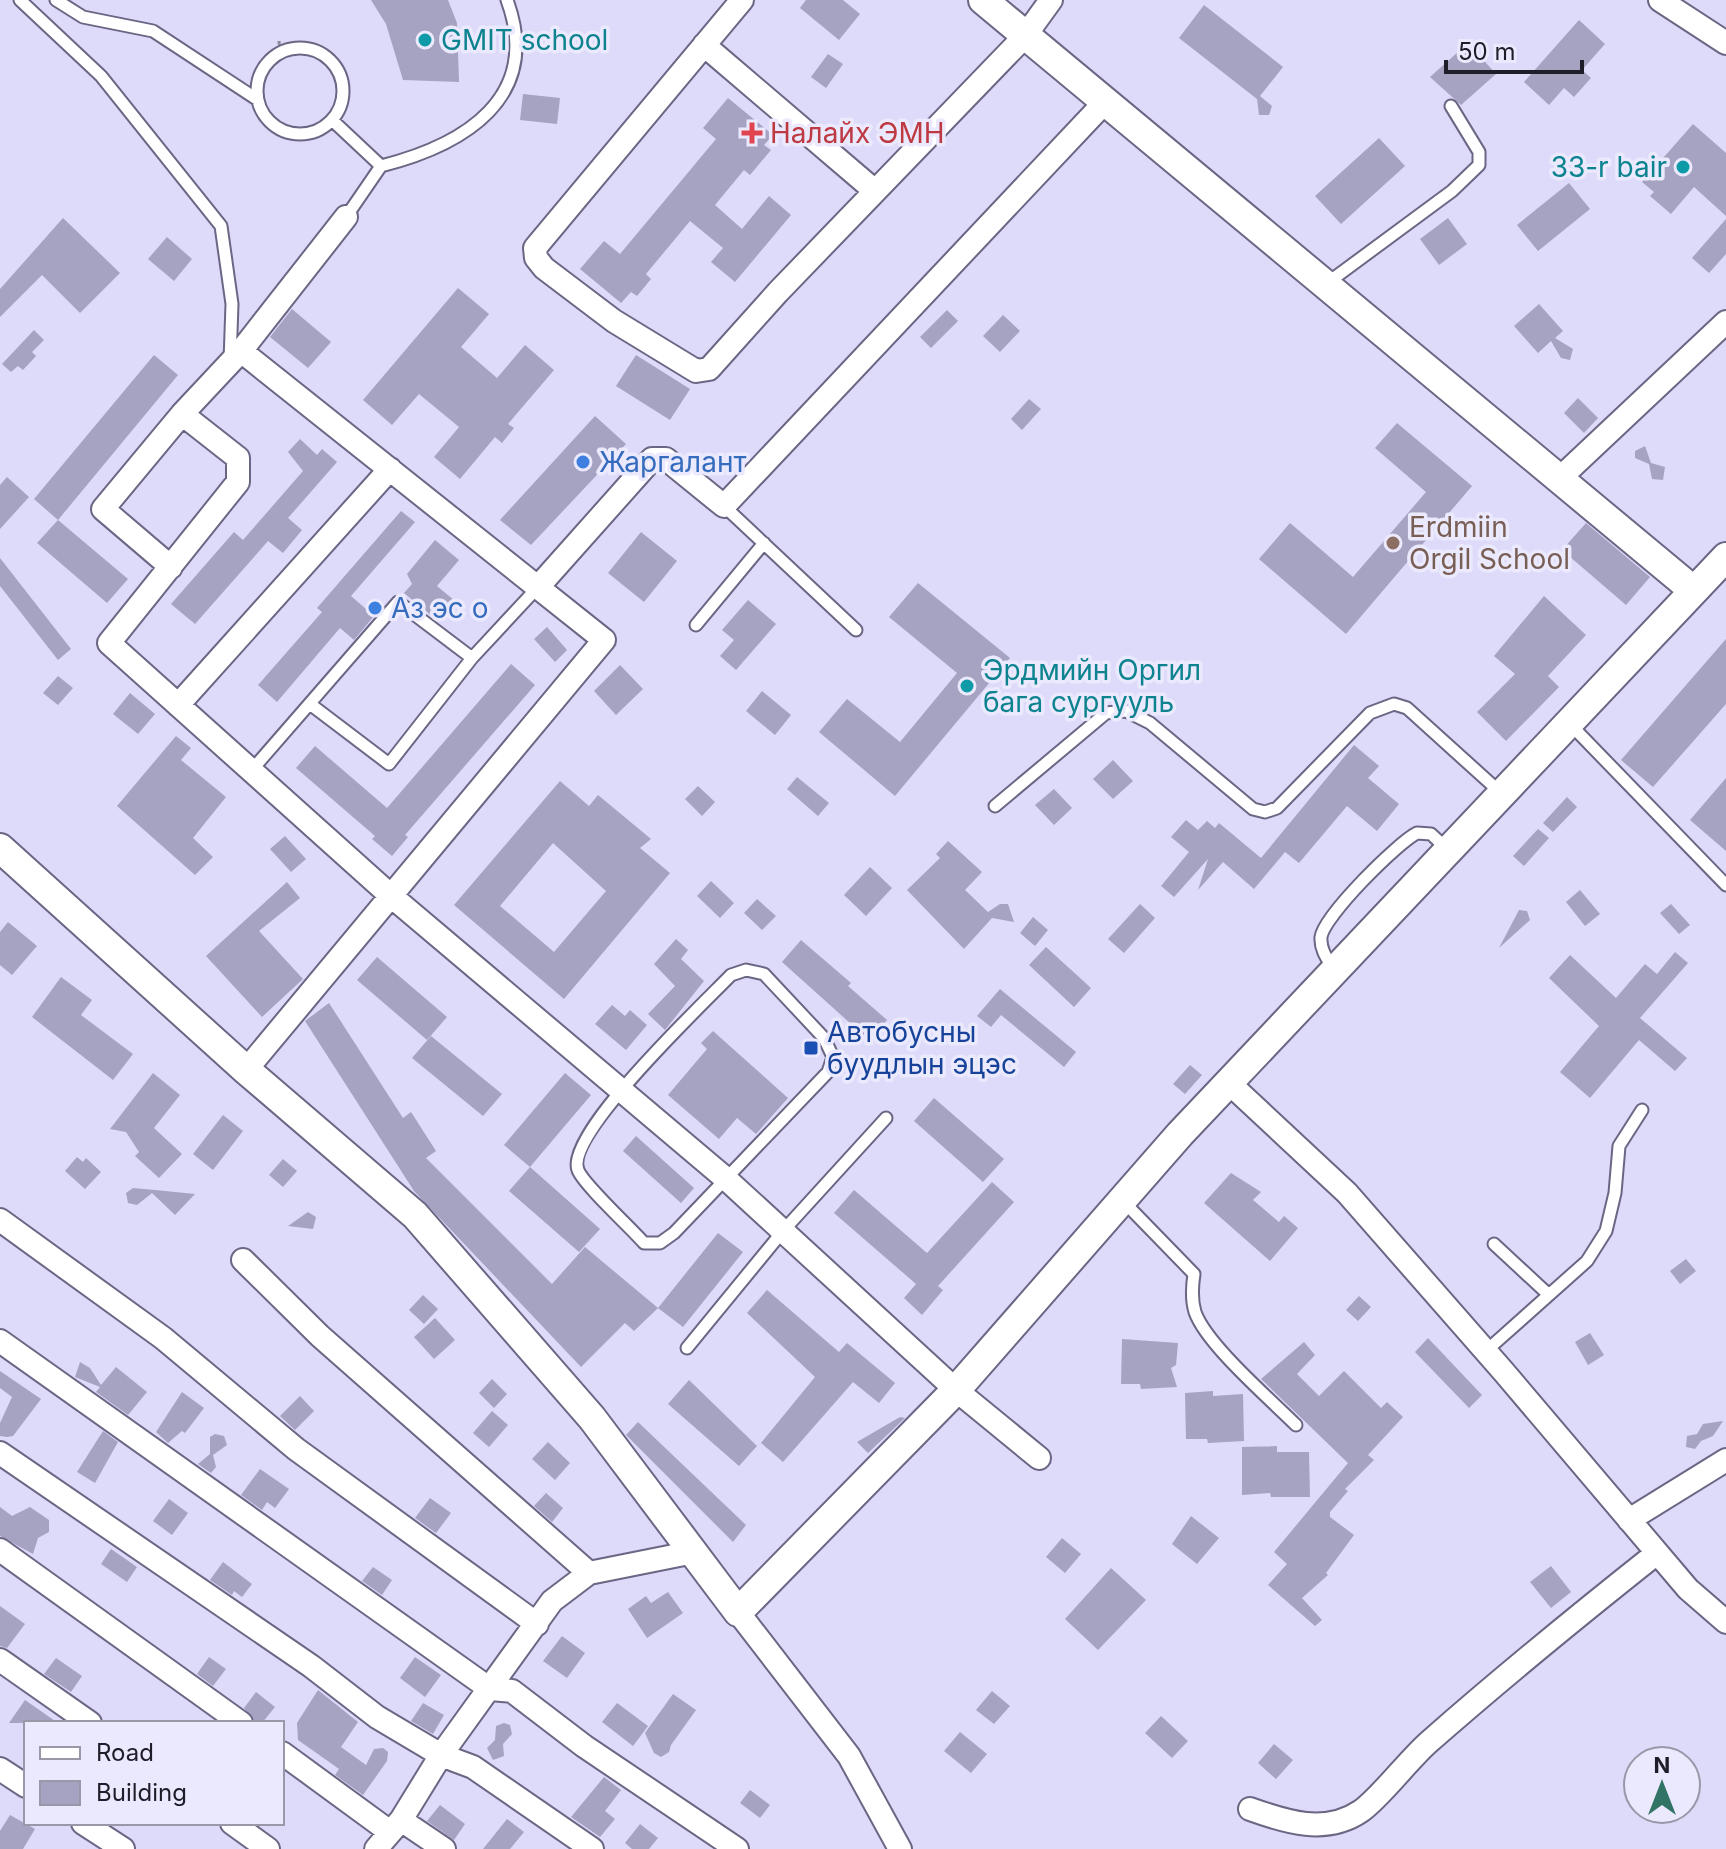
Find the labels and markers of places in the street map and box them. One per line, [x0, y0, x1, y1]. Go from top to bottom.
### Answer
place label: GMIT school [441, 23, 608, 57]
marker: GMIT school [416, 31, 434, 49]
place label: Налайх ЭМН [770, 116, 945, 150]
marker: Налайх ЭМН [741, 122, 763, 144]
place label: 33-r bair [1551, 150, 1667, 184]
marker: 33-r bair [1674, 158, 1692, 176]
place label: Жаргалант [599, 445, 747, 479]
marker: Жаргалант [574, 453, 592, 471]
place label: Erdmiin Orgil School [1409, 510, 1570, 576]
marker: Erdmiin Orgil School [1384, 534, 1402, 552]
place label: Аз эс о [391, 591, 489, 625]
marker: Аз эс о [366, 599, 384, 617]
place label: Эрдмийн Оргил бага сургууль [983, 653, 1201, 719]
marker: Эрдмийн Оргил бага сургууль [958, 677, 976, 695]
place label: Автобусны буудлын эцэс [827, 1015, 1017, 1081]
marker: Автобусны буудлын эцэс [802, 1039, 820, 1057]

